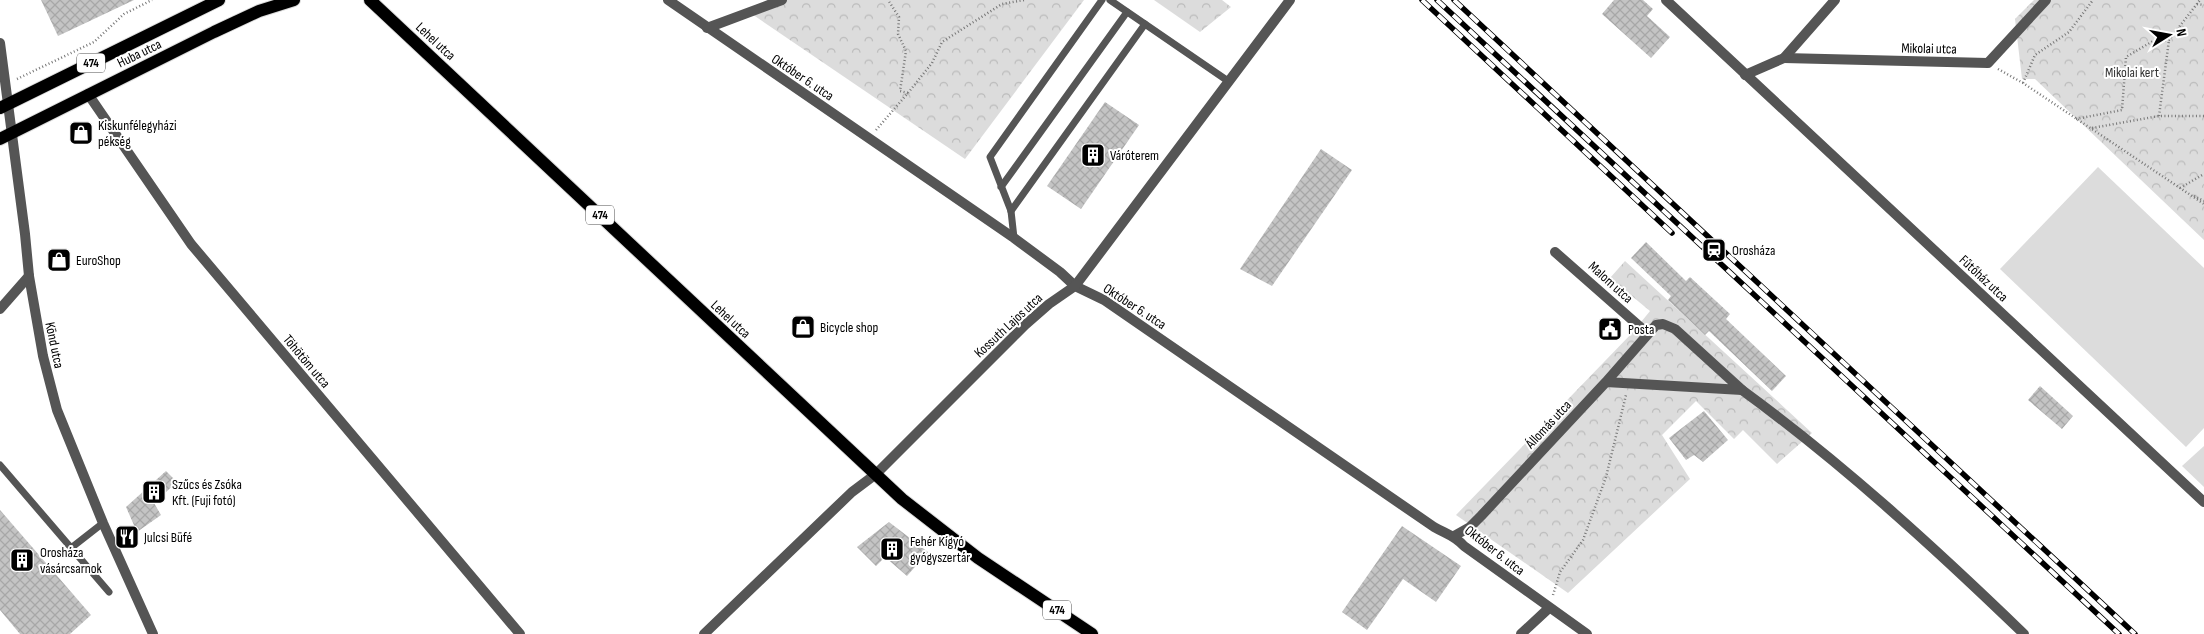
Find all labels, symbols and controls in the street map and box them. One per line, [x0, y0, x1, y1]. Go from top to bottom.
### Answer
north arrow [2144, 10, 2194, 60]
street label: Lehel utca [412, 19, 459, 64]
text: N [2172, 27, 2190, 38]
street label: Huba utca [114, 35, 164, 71]
street label: Mikolai utca [1901, 40, 1957, 57]
street label: Október 6. utca [768, 50, 837, 104]
road number: 474 [77, 54, 105, 72]
park label: Mikolai kert [2105, 64, 2159, 81]
place label: Kiskunfélegyházi pékség [98, 117, 177, 150]
shop icon: Kiskunfélegyházi pékség [68, 120, 94, 146]
building icon: Váróterem [1080, 142, 1106, 168]
place label: Váróterem [1110, 147, 1159, 164]
road number: 474 [586, 206, 614, 224]
station icon: Orosháza [1701, 237, 1727, 263]
place label: Orosháza [1732, 242, 1775, 259]
shop icon: EuroShop [46, 247, 72, 273]
street label: Fűtőház utca [1956, 251, 2012, 305]
place label: EuroShop [76, 252, 121, 269]
street label: Malom utca [1585, 258, 1636, 307]
street label: Október 6. utca [1100, 280, 1169, 333]
street label: Kossuth Lajos utca [971, 289, 1046, 361]
street label: Lehel utca [707, 297, 754, 342]
shop icon: Bicycle shop [790, 314, 816, 340]
public building icon: Posta [1597, 316, 1623, 342]
place label: Bicycle shop [820, 319, 879, 336]
street label: Könd utca [41, 320, 68, 370]
place label: Posta [1628, 321, 1654, 338]
street label: Töhötöm utca [279, 331, 334, 391]
street label: Állomás utca [1521, 397, 1575, 453]
place label: Szűcs és Zsóka Kft. (Fuji fotó) [172, 476, 242, 509]
building icon: Szűcs és Zsóka Kft. (Fuji fotó) [141, 479, 167, 505]
street label: Október 6. utca [1461, 522, 1528, 579]
restaurant icon: Julcsi Büfé [114, 524, 140, 550]
place label: Julcsi Büfé [143, 529, 192, 546]
place label: Fehér Kígyó gyógyszertár [910, 533, 970, 566]
building icon: Fehér Kígyó gyógyszertár [879, 536, 905, 562]
place label: Orosháza vásárcsarnok [40, 544, 103, 577]
building icon: Orosháza vásárcsarnok [9, 547, 35, 573]
road number: 474 [1043, 600, 1071, 620]

